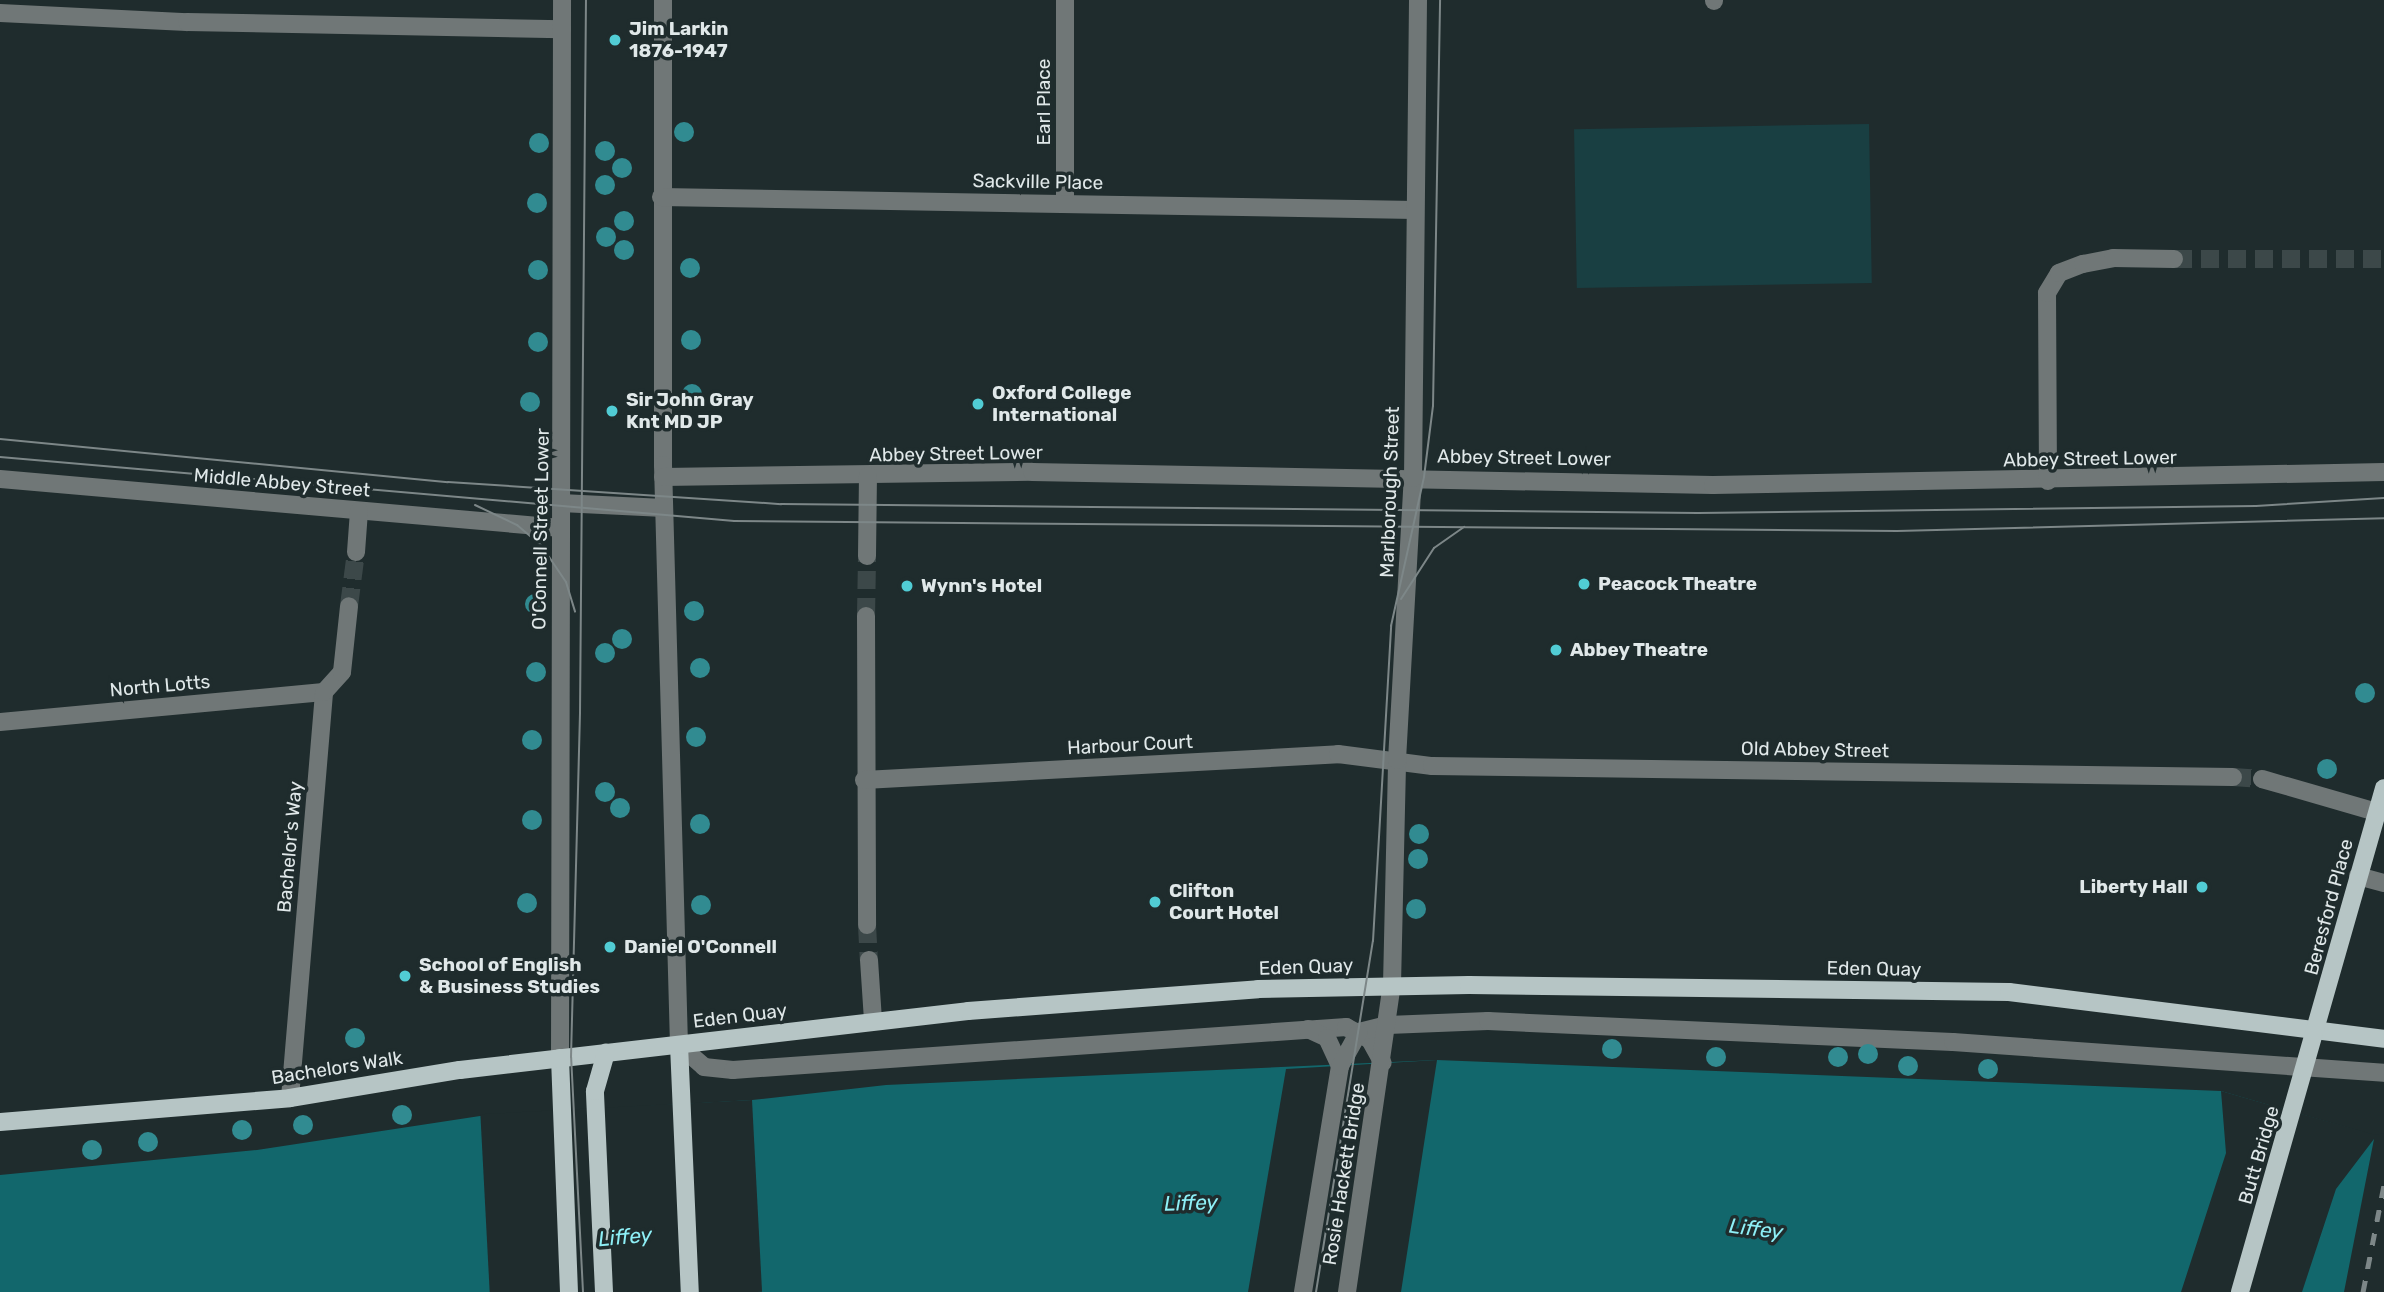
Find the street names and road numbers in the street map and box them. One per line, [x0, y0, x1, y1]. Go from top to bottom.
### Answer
street label: Earl Place [1033, 59, 1055, 145]
street label: Sackville Place [972, 169, 1104, 195]
street label: Marlborough Street [1376, 406, 1404, 578]
street label: O'Connell Street Lower [528, 428, 554, 630]
street label: Abbey Street Lower [869, 441, 1043, 467]
street label: Abbey Street Lower [1437, 445, 1611, 471]
street label: Abbey Street Lower [2003, 446, 2177, 472]
street label: Middle Abbey Street [192, 464, 372, 502]
street label: North Lotts [109, 670, 211, 702]
street label: Harbour Court [1066, 730, 1194, 760]
street label: Old Abbey Street [1740, 737, 1890, 763]
street label: Bachelor's Way [273, 780, 307, 914]
street label: Beresford Place [2300, 836, 2358, 978]
street label: Eden Quay [1258, 954, 1354, 980]
street label: Eden Quay [1827, 957, 1921, 981]
street label: Eden Quay [692, 999, 788, 1033]
street label: Bachelors Walk [270, 1046, 404, 1090]
street label: Rosie Hackett Bridge [1318, 1081, 1370, 1267]
street label: Butt Bridge [2234, 1103, 2284, 1207]

